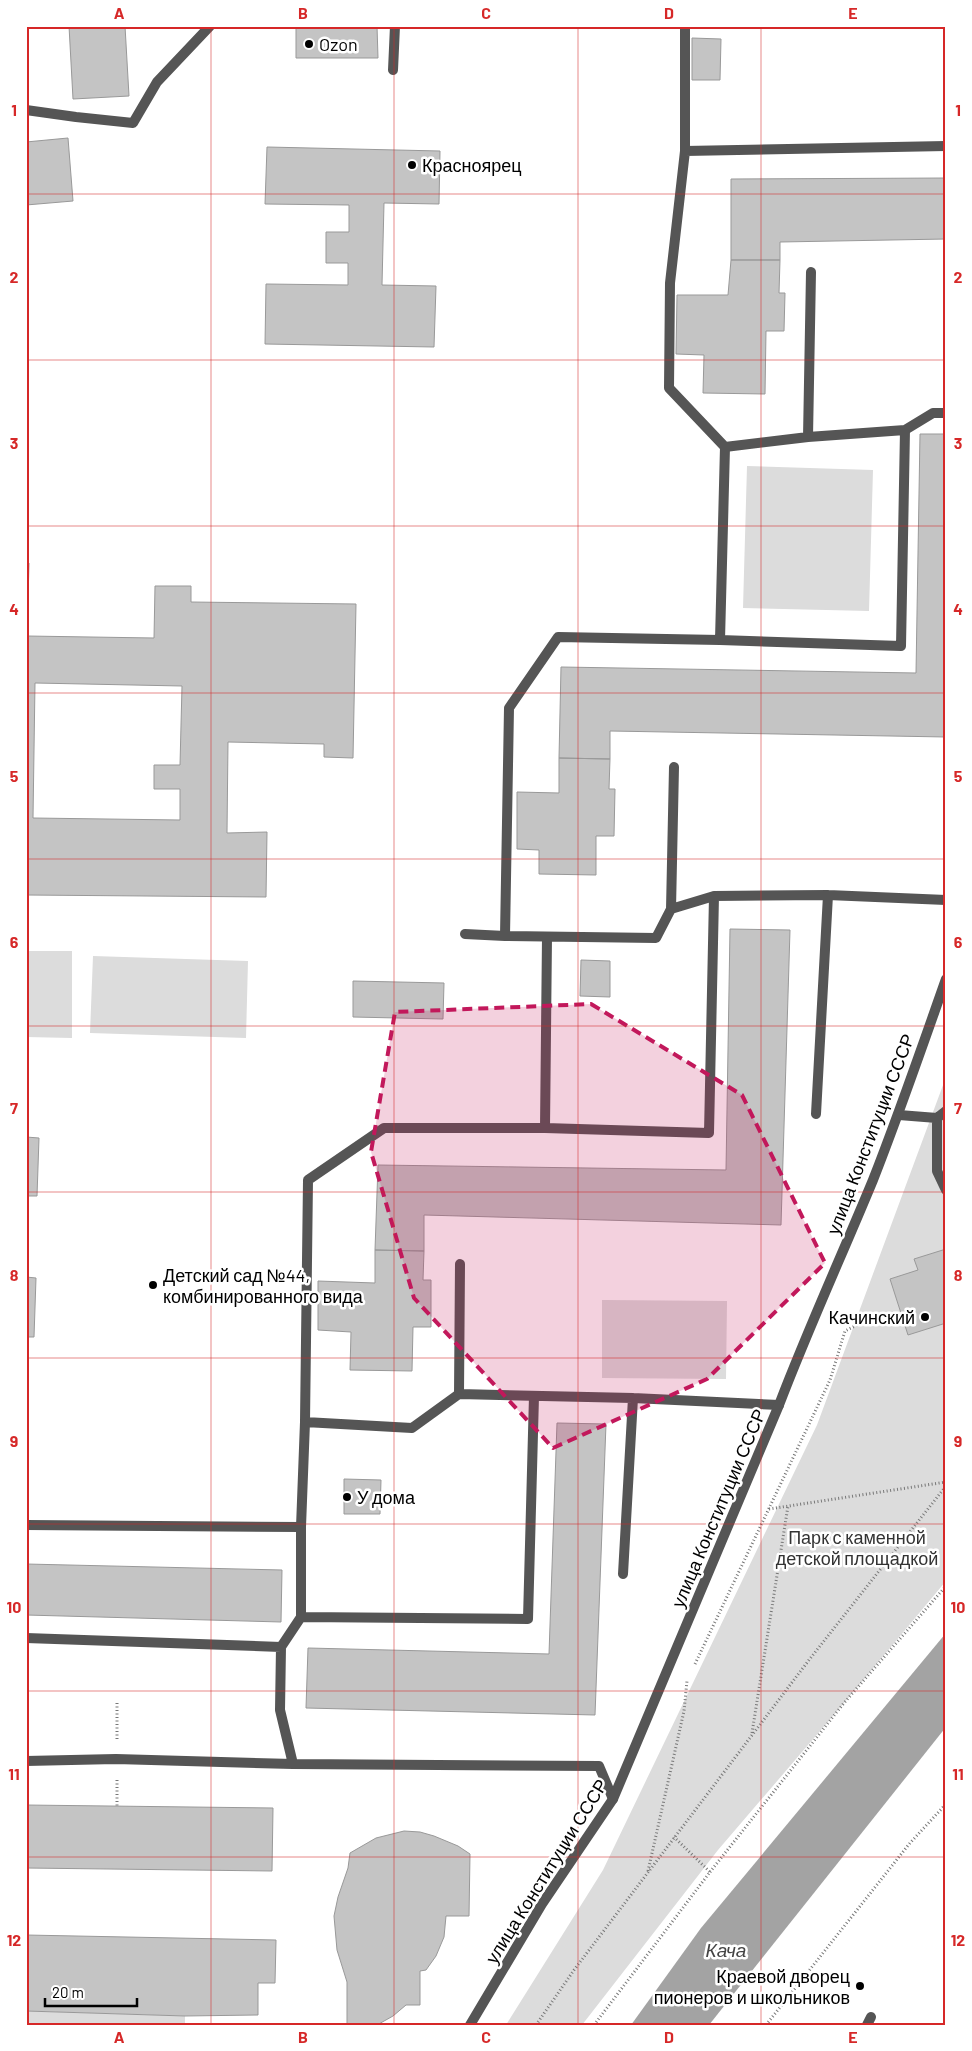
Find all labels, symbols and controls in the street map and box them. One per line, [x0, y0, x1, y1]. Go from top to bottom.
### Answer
text: A [114, 3, 125, 22]
text: B [298, 3, 308, 22]
text: C [481, 3, 491, 22]
text: D [664, 3, 674, 22]
text: E [848, 3, 858, 22]
place label: Ozon [319, 33, 358, 55]
marker: Ozon [303, 38, 315, 50]
text: 1 [11, 100, 17, 119]
text: 1 [955, 100, 961, 119]
place label: Красноярец [422, 154, 522, 176]
marker: Красноярец [406, 159, 418, 171]
text: 2 [10, 267, 19, 286]
text: 2 [954, 267, 963, 286]
text: 3 [10, 433, 18, 452]
text: 3 [954, 433, 962, 452]
text: 4 [9, 599, 19, 618]
text: 4 [953, 599, 963, 618]
text: 5 [10, 766, 19, 785]
text: 5 [954, 766, 963, 785]
text: 6 [10, 932, 19, 951]
text: 6 [954, 932, 963, 951]
street label: улица Конституции СССР [822, 1030, 918, 1238]
text: 7 [10, 1098, 18, 1117]
text: 7 [954, 1098, 962, 1117]
place label: Детский сад №44, комбинированного вида [163, 1264, 364, 1307]
text: 8 [10, 1265, 19, 1284]
text: 8 [954, 1265, 963, 1284]
marker: Детский сад №44, комбинированного вида [147, 1279, 159, 1291]
place label: Качинский [829, 1306, 915, 1328]
marker: Качинский [919, 1311, 931, 1323]
street label: улица Конституции СССР [666, 1406, 770, 1610]
text: 9 [10, 1431, 18, 1450]
text: 9 [954, 1431, 962, 1450]
place label: У дома [357, 1486, 416, 1508]
marker: У дома [341, 1491, 353, 1503]
park label: Парк с каменной детской площадкой [776, 1526, 938, 1569]
text: 10 [7, 1597, 21, 1616]
text: 10 [951, 1597, 965, 1616]
text: 11 [8, 1764, 20, 1783]
text: 11 [952, 1764, 964, 1783]
street label: улица Конституции СССР [480, 1775, 612, 1967]
text: 12 [7, 1930, 21, 1949]
text: 12 [951, 1930, 965, 1949]
water label: Кача [706, 1938, 746, 1961]
place label: Краевой дворец пионеров и школьников [654, 1965, 850, 2008]
scale bar [45, 1976, 138, 2008]
marker: Краевой дворец пионеров и школьников [854, 1980, 866, 1992]
text: 20 m [52, 1983, 84, 2001]
text: A [114, 2027, 125, 2046]
text: B [298, 2027, 308, 2046]
text: C [481, 2027, 491, 2046]
text: D [664, 2027, 674, 2046]
text: E [848, 2027, 858, 2046]

